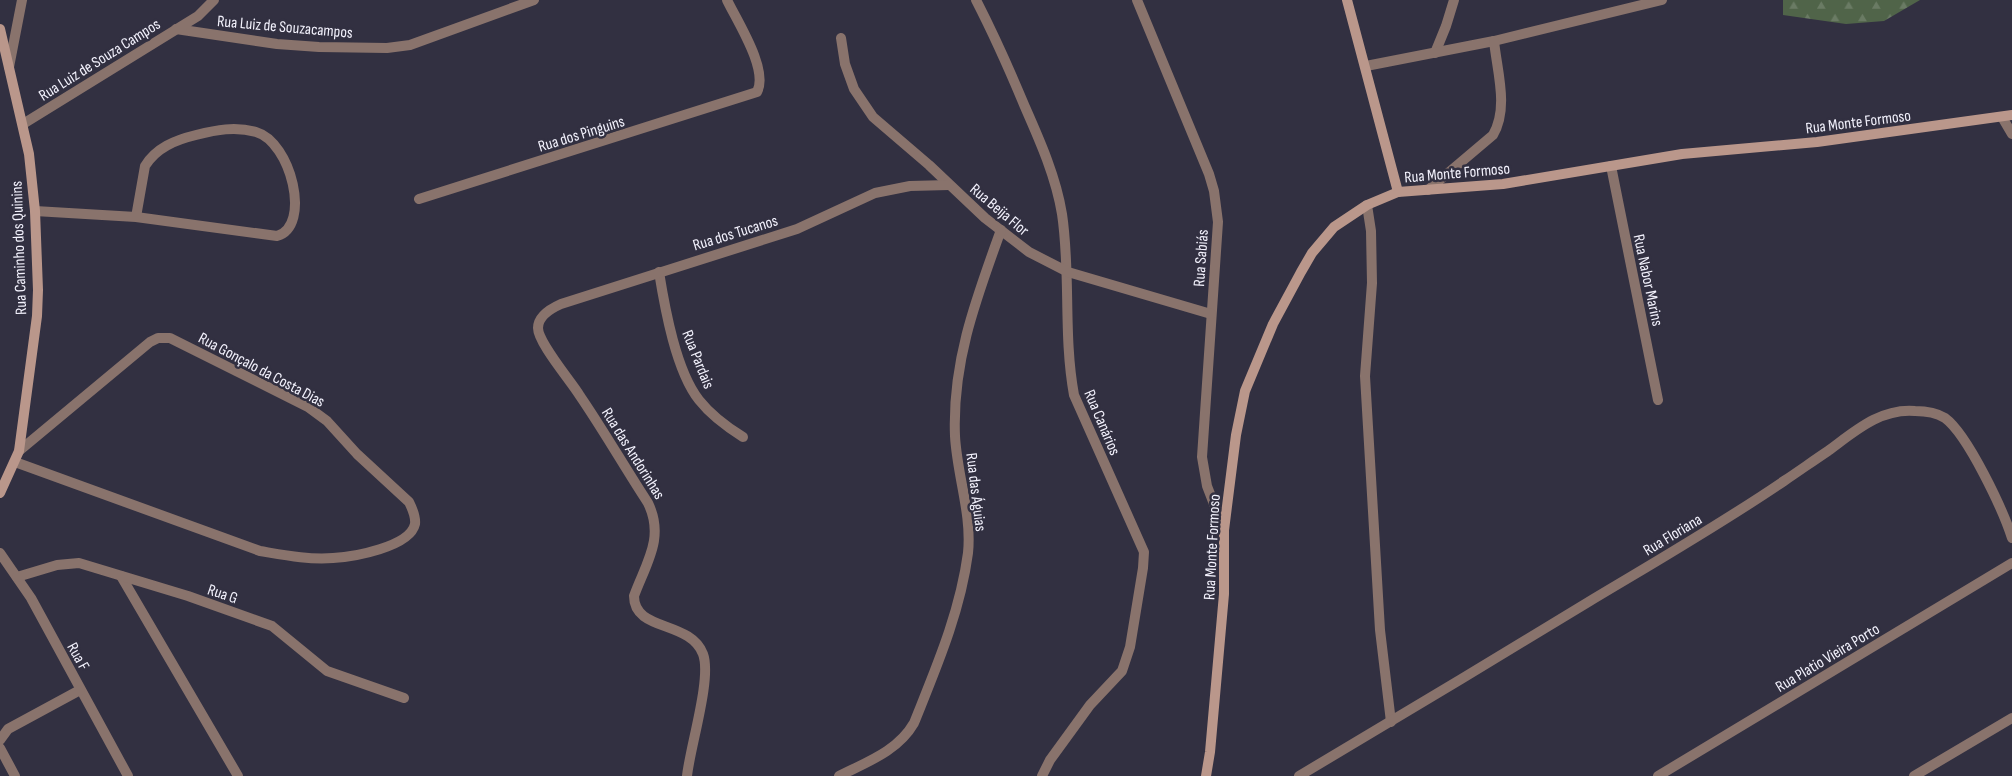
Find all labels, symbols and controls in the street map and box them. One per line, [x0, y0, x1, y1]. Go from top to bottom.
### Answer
street label: Rua Luiz de Souzacampos [216, 12, 354, 43]
street label: Rua Luiz de Souza Campos [35, 15, 164, 105]
street label: Rua Monte Formoso [1804, 107, 1912, 138]
street label: Rua dos Pinguins [536, 112, 627, 157]
street label: Rua Monte Formoso [1404, 159, 1511, 188]
street label: Rua Caminho dos Quinins [8, 180, 31, 315]
street label: Rua Beija Flor [966, 180, 1033, 241]
street label: Rua dos Tucanos [691, 211, 781, 255]
street label: Rua Sabiás [1190, 229, 1213, 287]
street label: Rua Nabor Marins [1629, 233, 1667, 328]
street label: Rua Pardais [677, 328, 718, 392]
street label: Rua Gonçalo da Costa Dias [195, 329, 328, 412]
street label: Rua Canários [1079, 387, 1124, 458]
street label: Rua das Andorinhas [597, 404, 669, 503]
street label: Rua das Águias [961, 452, 990, 533]
street label: Rua Monte Formoso [1200, 494, 1225, 600]
street label: Rua Floriana [1640, 510, 1706, 560]
street label: Rua G [205, 580, 240, 608]
street label: Rua Platio Vieira Porto [1772, 620, 1883, 697]
street label: Rua F [62, 639, 93, 674]

